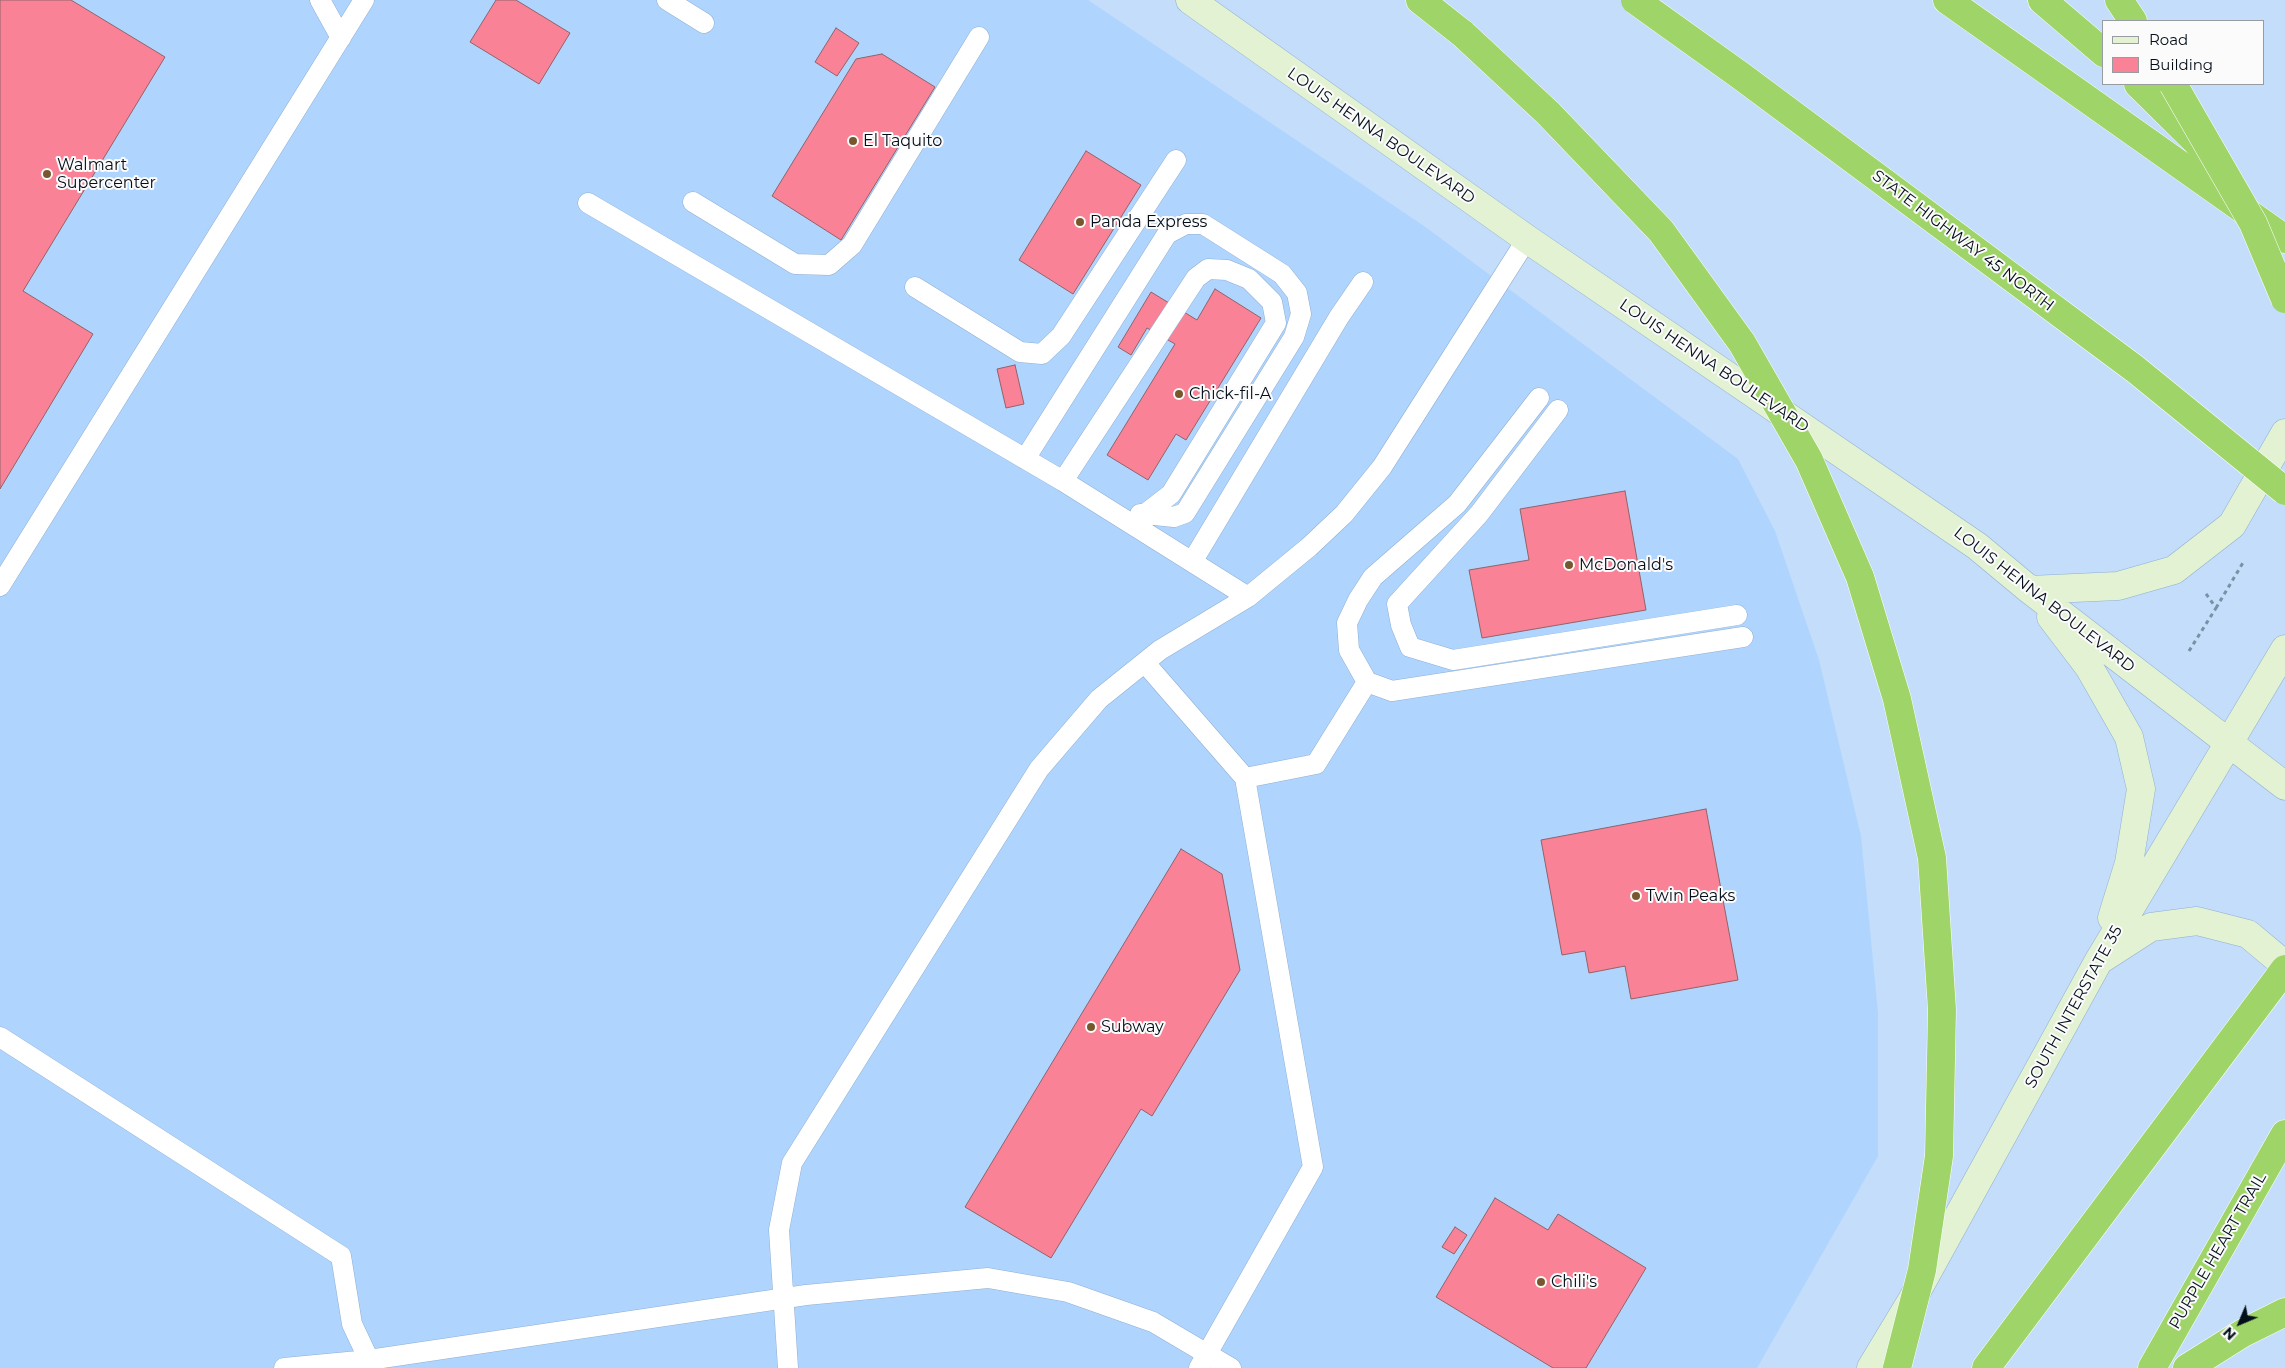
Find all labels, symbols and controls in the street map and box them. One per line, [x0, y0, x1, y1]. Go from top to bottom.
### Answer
legend [2102, 20, 2265, 85]
text: Road [2149, 30, 2188, 49]
text: Building [2149, 55, 2213, 74]
street label: LOUIS HENNA BOULEVARD [1284, 64, 1478, 208]
place label: El Taquito [863, 131, 942, 151]
marker: El Taquito [847, 135, 859, 147]
place label: Walmart Supercenter [57, 155, 156, 193]
street label: STATE HIGHWAY 45 NORTH [1868, 166, 2058, 316]
marker: Walmart Supercenter [41, 168, 53, 180]
place label: Panda Express [1090, 212, 1207, 232]
marker: Panda Express [1074, 216, 1086, 228]
street label: LOUIS HENNA BOULEVARD [1616, 295, 1812, 437]
place label: Chick-fil-A [1189, 384, 1271, 404]
marker: Chick-fil-A [1173, 388, 1185, 400]
street label: LOUIS HENNA BOULEVARD [1950, 523, 2138, 677]
place label: McDonald's [1579, 555, 1673, 575]
marker: McDonald's [1563, 559, 1575, 571]
place label: Twin Peaks [1646, 886, 1735, 906]
marker: Twin Peaks [1630, 890, 1642, 902]
street label: SOUTH INTERSTATE 35 [2021, 922, 2127, 1092]
place label: Subway [1101, 1017, 1164, 1037]
marker: Subway [1085, 1021, 1097, 1033]
street label: PURPLE HEART TRAIL [2165, 1169, 2271, 1333]
place label: Chili's [1551, 1272, 1597, 1292]
marker: Chili's [1535, 1276, 1547, 1288]
north arrow [2215, 1298, 2265, 1348]
text: N [2219, 1323, 2240, 1344]

